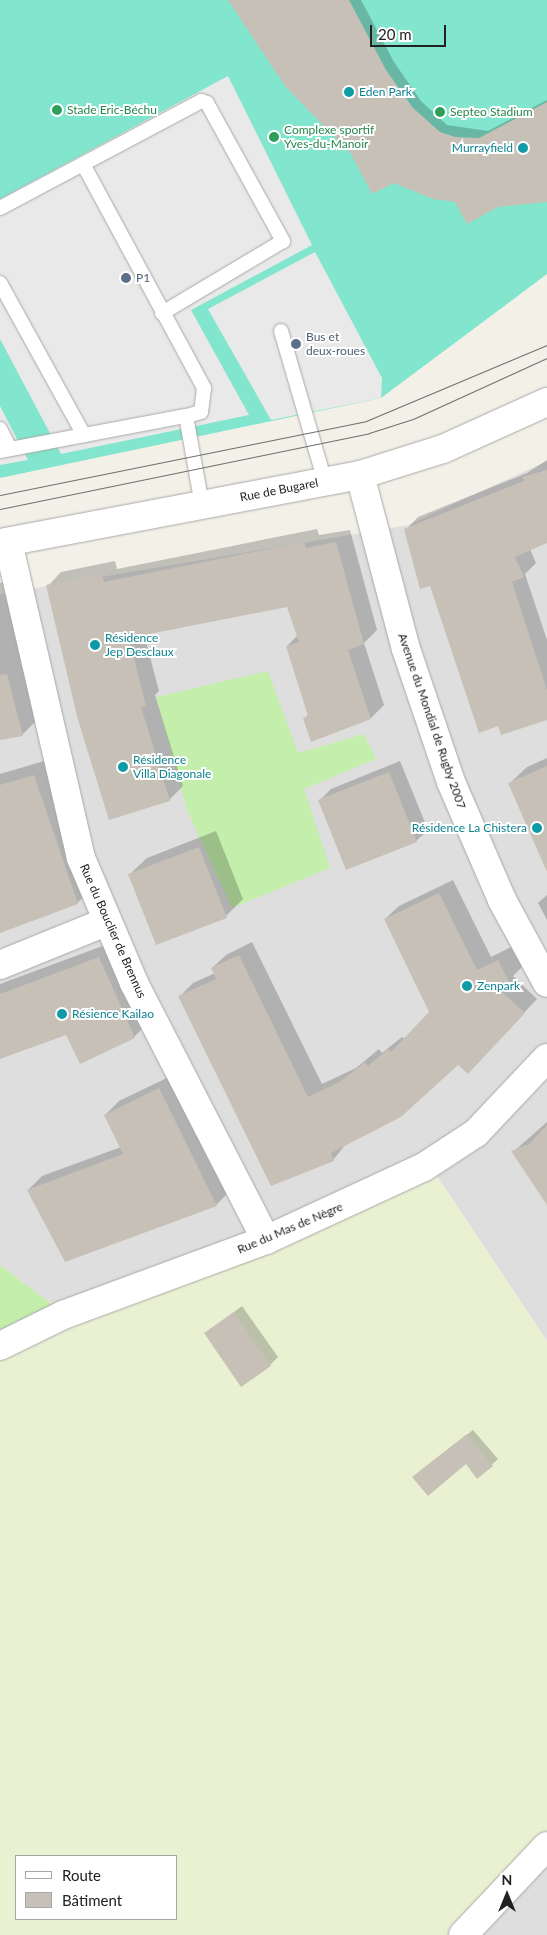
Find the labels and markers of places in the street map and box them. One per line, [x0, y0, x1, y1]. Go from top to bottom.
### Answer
place label: Eden Park [359, 85, 412, 99]
marker: Eden Park [343, 86, 355, 98]
place label: Stade Eric-Béchu [67, 103, 157, 117]
marker: Stade Eric-Béchu [51, 104, 63, 116]
place label: Septeo Stadium [450, 105, 533, 119]
marker: Septeo Stadium [434, 106, 446, 118]
place label: Complexe sportif Yves-du-Manoir [284, 123, 374, 151]
marker: Complexe sportif Yves-du-Manoir [268, 131, 280, 143]
place label: Murrayfield [452, 141, 513, 155]
marker: Murrayfield [517, 142, 529, 154]
place label: P1 [136, 271, 150, 285]
marker: P1 [120, 272, 132, 284]
place label: Bus et deux-roues [306, 330, 365, 358]
marker: Bus et deux-roues [290, 338, 302, 350]
place label: Résidence Jep Desclaux [105, 631, 174, 659]
marker: Résidence Jep Desclaux [89, 639, 101, 651]
place label: Résidence Villa Diagonale [133, 753, 211, 781]
marker: Résidence Villa Diagonale [117, 761, 129, 773]
place label: Résidence La Chistera [412, 821, 527, 835]
marker: Résidence La Chistera [531, 822, 543, 834]
place label: Zenpark [477, 979, 520, 993]
marker: Zenpark [461, 980, 473, 992]
place label: Résience Kailao [72, 1007, 154, 1021]
marker: Résience Kailao [56, 1008, 68, 1020]

